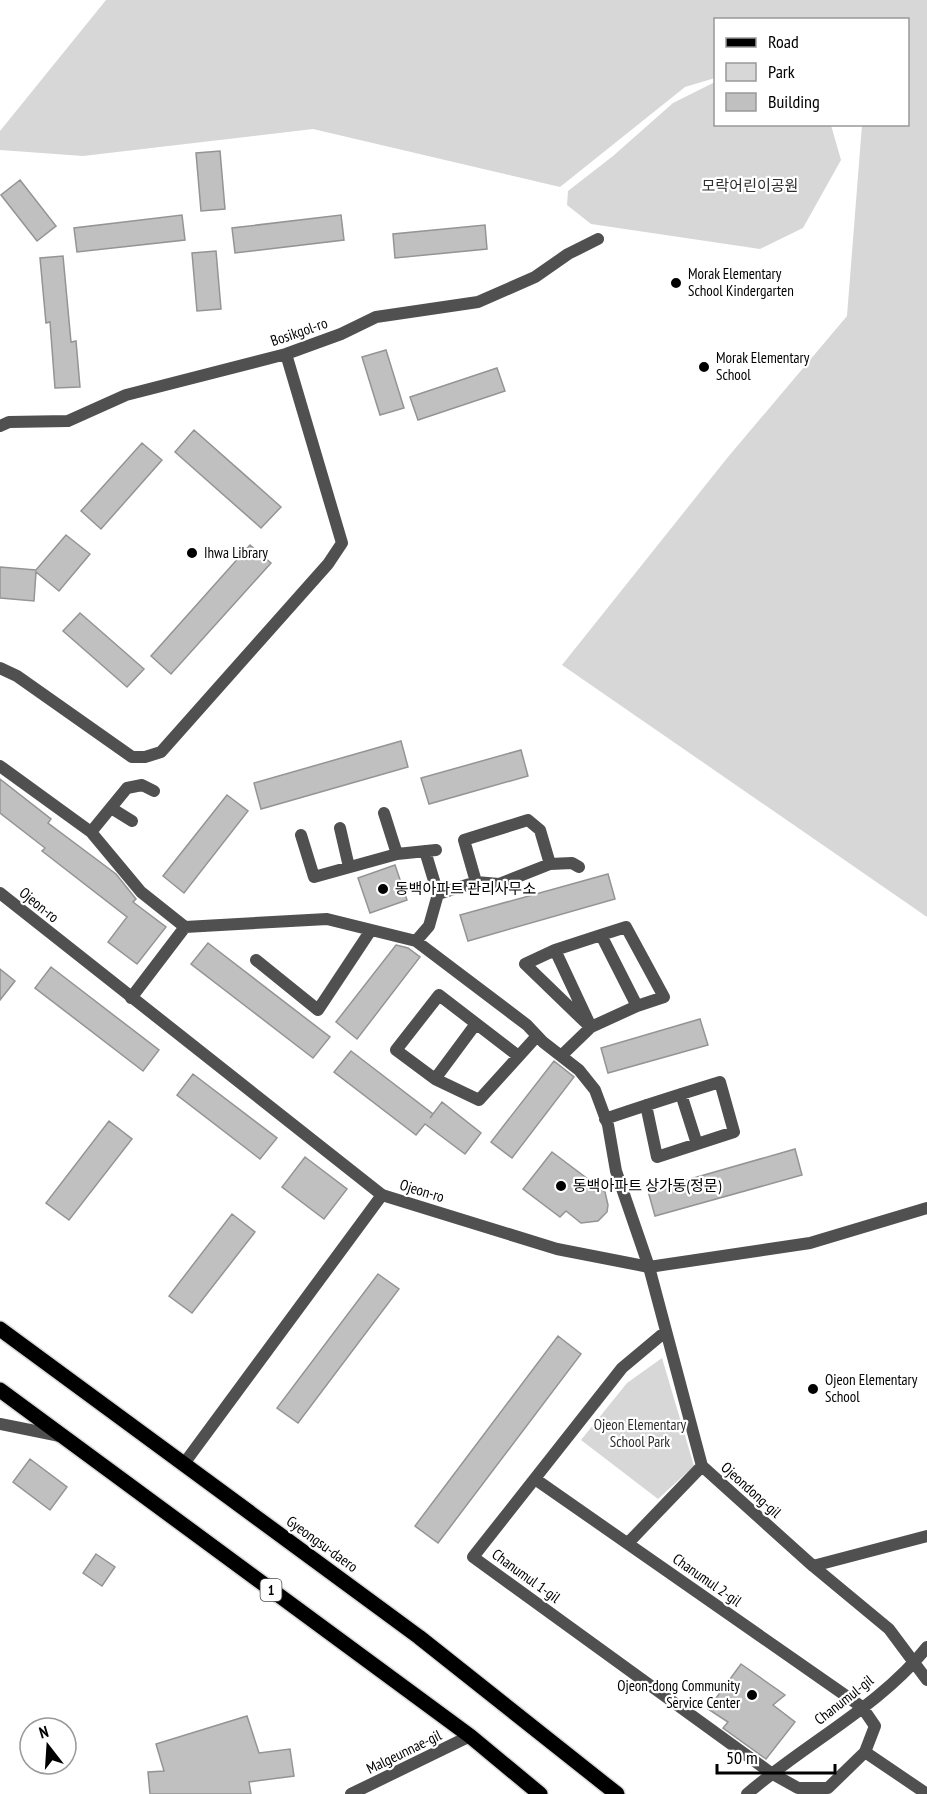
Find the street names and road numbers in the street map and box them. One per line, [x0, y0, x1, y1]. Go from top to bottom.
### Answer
street label: Bosikgol-ro [268, 313, 330, 350]
street label: Ojeon-ro [16, 883, 63, 926]
street label: Ojeon-ro [398, 1175, 447, 1206]
street label: Ojeondong-gil [717, 1458, 786, 1522]
street label: Gyeongsu-daero [283, 1511, 362, 1576]
street label: Chanumul 1-gil [488, 1544, 565, 1607]
street label: Chanumul 2-gil [669, 1549, 746, 1611]
road number: 1 [260, 1579, 282, 1601]
street label: Chanumul-gil [810, 1670, 877, 1729]
street label: Malgeunnae-gil [363, 1725, 445, 1778]

